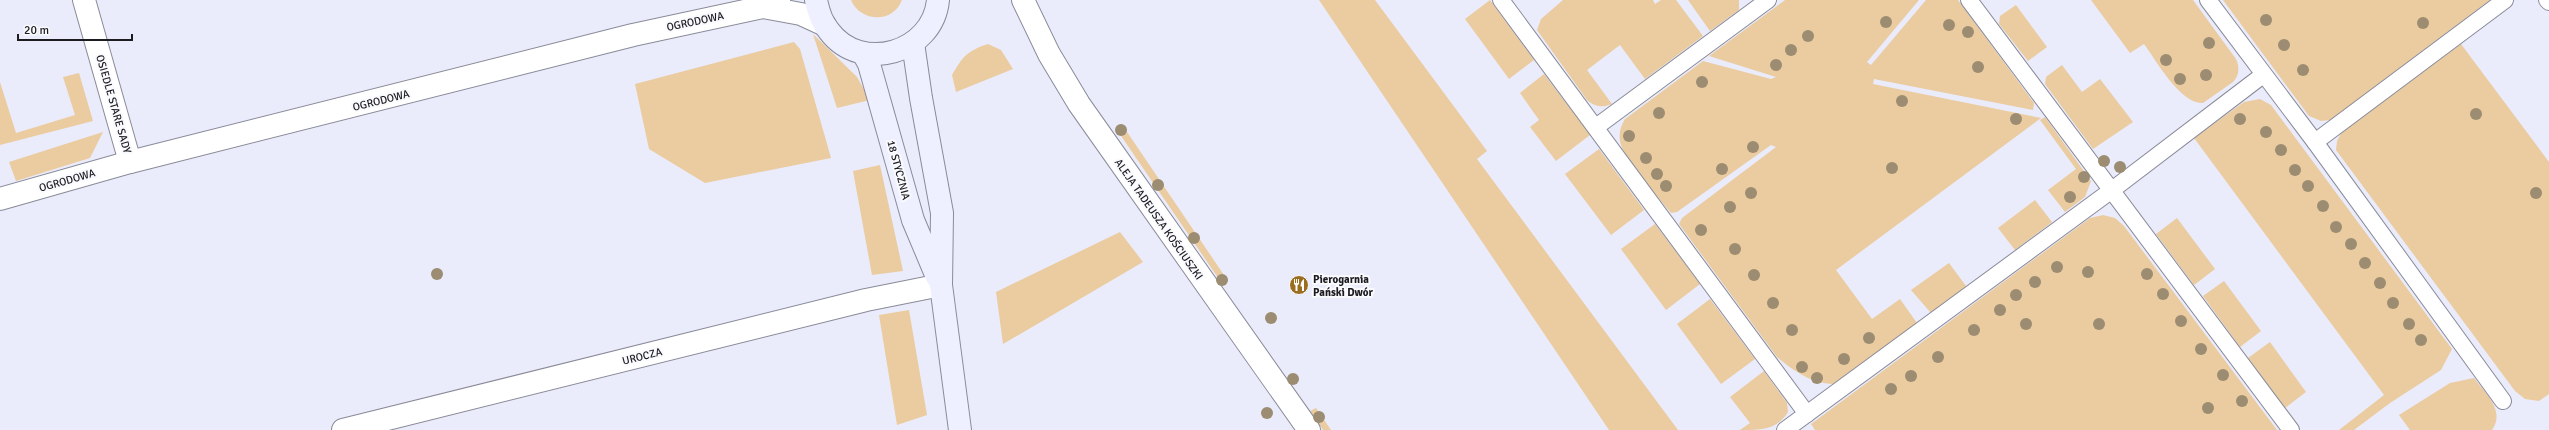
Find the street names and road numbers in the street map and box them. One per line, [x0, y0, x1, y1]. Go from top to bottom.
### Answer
street label: OGRODOWA [665, 9, 725, 34]
street label: OSIEDLE STARE SADY [93, 53, 134, 155]
street label: OGRODOWA [351, 87, 411, 114]
street label: 18 STYCZNIA [884, 139, 913, 202]
street label: ALEJA TADEUSZA KOŚCIUSZKI [1112, 156, 1206, 282]
street label: OGRODOWA [37, 166, 97, 195]
street label: UROCZA [621, 345, 664, 368]

